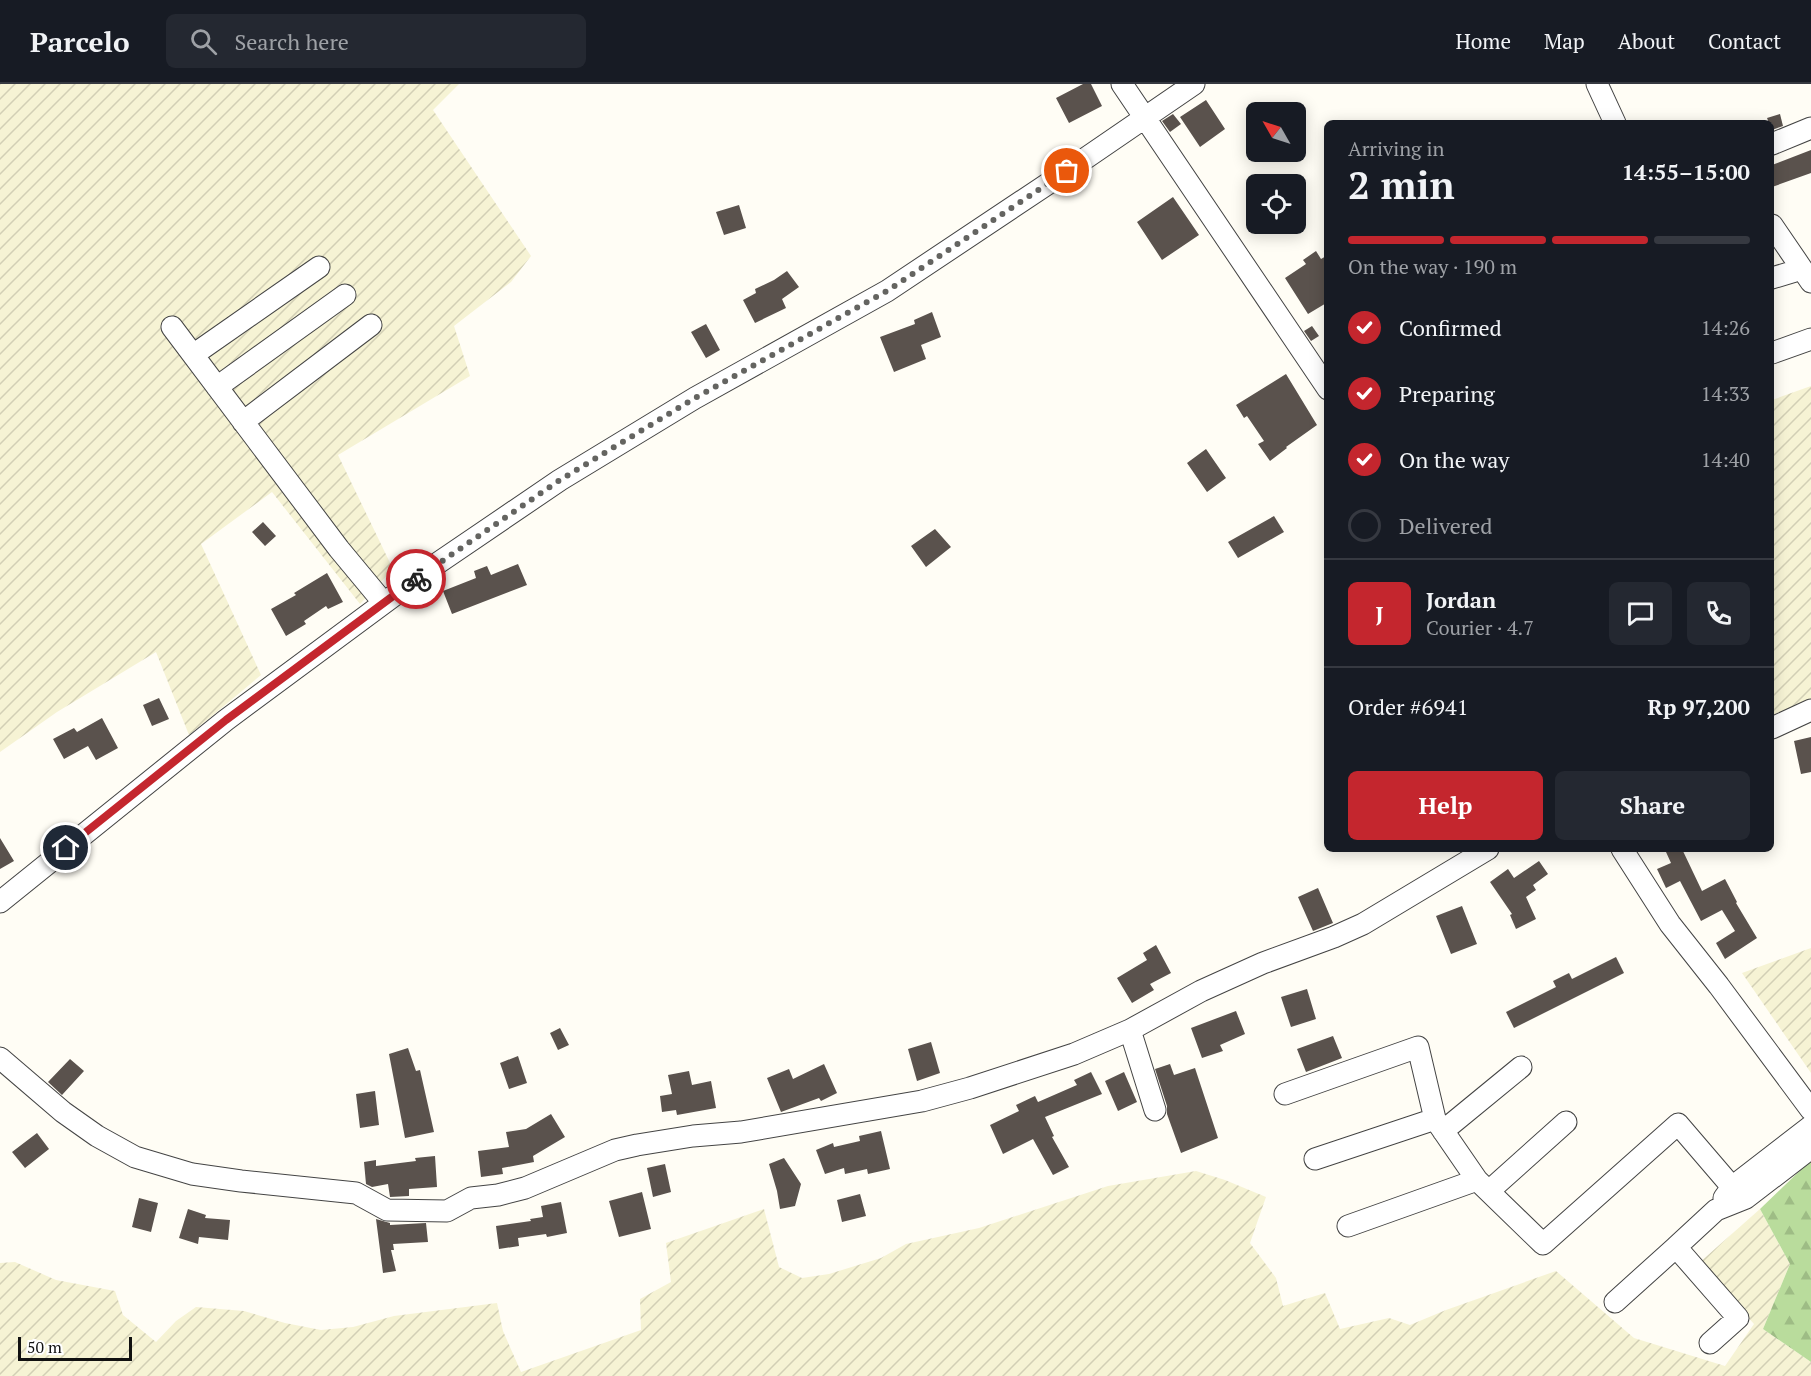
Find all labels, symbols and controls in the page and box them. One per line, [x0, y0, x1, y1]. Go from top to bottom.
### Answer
search box [166, 14, 586, 68]
text: Parcelo [30, 23, 130, 60]
icon: search [187, 25, 220, 58]
text: Search here [235, 27, 349, 56]
text: Home [1455, 27, 1511, 55]
text: Map [1544, 27, 1585, 55]
text: About [1618, 27, 1675, 55]
text: Contact [1708, 27, 1781, 55]
north arrow [1246, 102, 1306, 162]
map controls [1246, 102, 1306, 234]
text: Arriving in [1348, 135, 1444, 162]
pin [1041, 145, 1092, 196]
icon: bag [1050, 154, 1083, 187]
text: 14:55–15:00 [1622, 157, 1750, 186]
text: 2 min [1348, 158, 1455, 210]
button: locate [1246, 174, 1306, 234]
text: On the way · 190 m [1348, 253, 1517, 280]
icon: check [1348, 311, 1381, 344]
text: Confirmed [1399, 313, 1502, 342]
text: 14:26 [1701, 314, 1750, 341]
icon: check [1348, 377, 1381, 410]
text: Preparing [1399, 379, 1495, 408]
text: 14:33 [1701, 380, 1750, 407]
icon: check [1348, 443, 1381, 476]
text: On the way [1399, 445, 1509, 474]
text: 14:40 [1701, 446, 1750, 473]
text: Delivered [1399, 511, 1492, 540]
courier [386, 549, 446, 609]
icon: bike [400, 563, 433, 596]
button: chat [1609, 582, 1672, 645]
button: phone [1687, 582, 1750, 645]
text: Jordan [1426, 585, 1496, 614]
text: J [1375, 599, 1384, 628]
text: Courier · 4.7 [1426, 614, 1534, 641]
text: Order #6941 [1348, 692, 1468, 721]
text: Rp 97,200 [1648, 692, 1750, 721]
button: Help [1348, 771, 1543, 840]
button: Share [1555, 771, 1750, 840]
pin [40, 822, 91, 873]
icon: home [49, 831, 82, 864]
scale bar [18, 1334, 132, 1362]
text: 50 m [27, 1336, 62, 1358]

